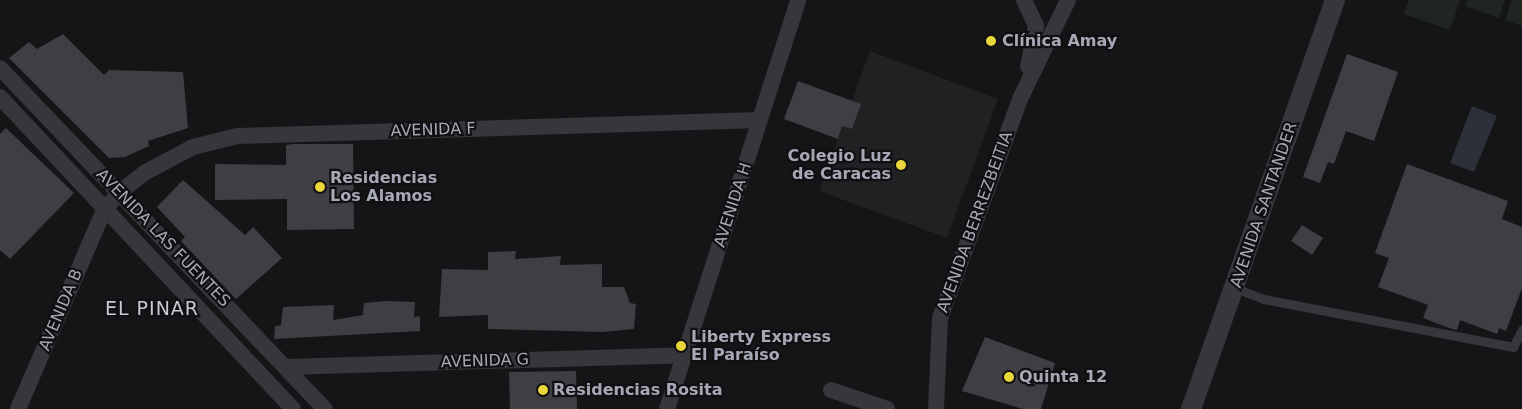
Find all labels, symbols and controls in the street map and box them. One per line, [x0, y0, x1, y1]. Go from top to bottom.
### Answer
place label: Clínica Amay [1002, 31, 1117, 51]
marker: Clínica Amay [984, 34, 998, 48]
street label: AVENIDA F [390, 119, 476, 141]
street label: AVENIDA SANTANDER [1227, 120, 1301, 290]
street label: AVENIDA BERREZBEITIA [933, 129, 1017, 315]
place label: Colegio Luz de Caracas [788, 146, 891, 184]
marker: Colegio Luz de Caracas [895, 159, 907, 171]
street label: AVENIDA H [710, 160, 756, 250]
street label: AVENIDA LAS FUENTES [92, 165, 234, 311]
place label: Residencias Los Alamos [330, 168, 437, 206]
marker: Residencias Los Alamos [314, 181, 326, 193]
street label: AVENIDA B [35, 266, 87, 354]
district label: EL PINAR [104, 298, 200, 320]
place label: Liberty Express El Paraíso [691, 327, 831, 365]
marker: Liberty Express El Paraíso [675, 340, 687, 352]
street label: AVENIDA G [441, 350, 529, 372]
place label: Quinta 12 [1019, 367, 1107, 387]
marker: Quinta 12 [1003, 371, 1015, 383]
place label: Residencias Rosita [553, 380, 722, 400]
marker: Residencias Rosita [537, 384, 549, 396]

